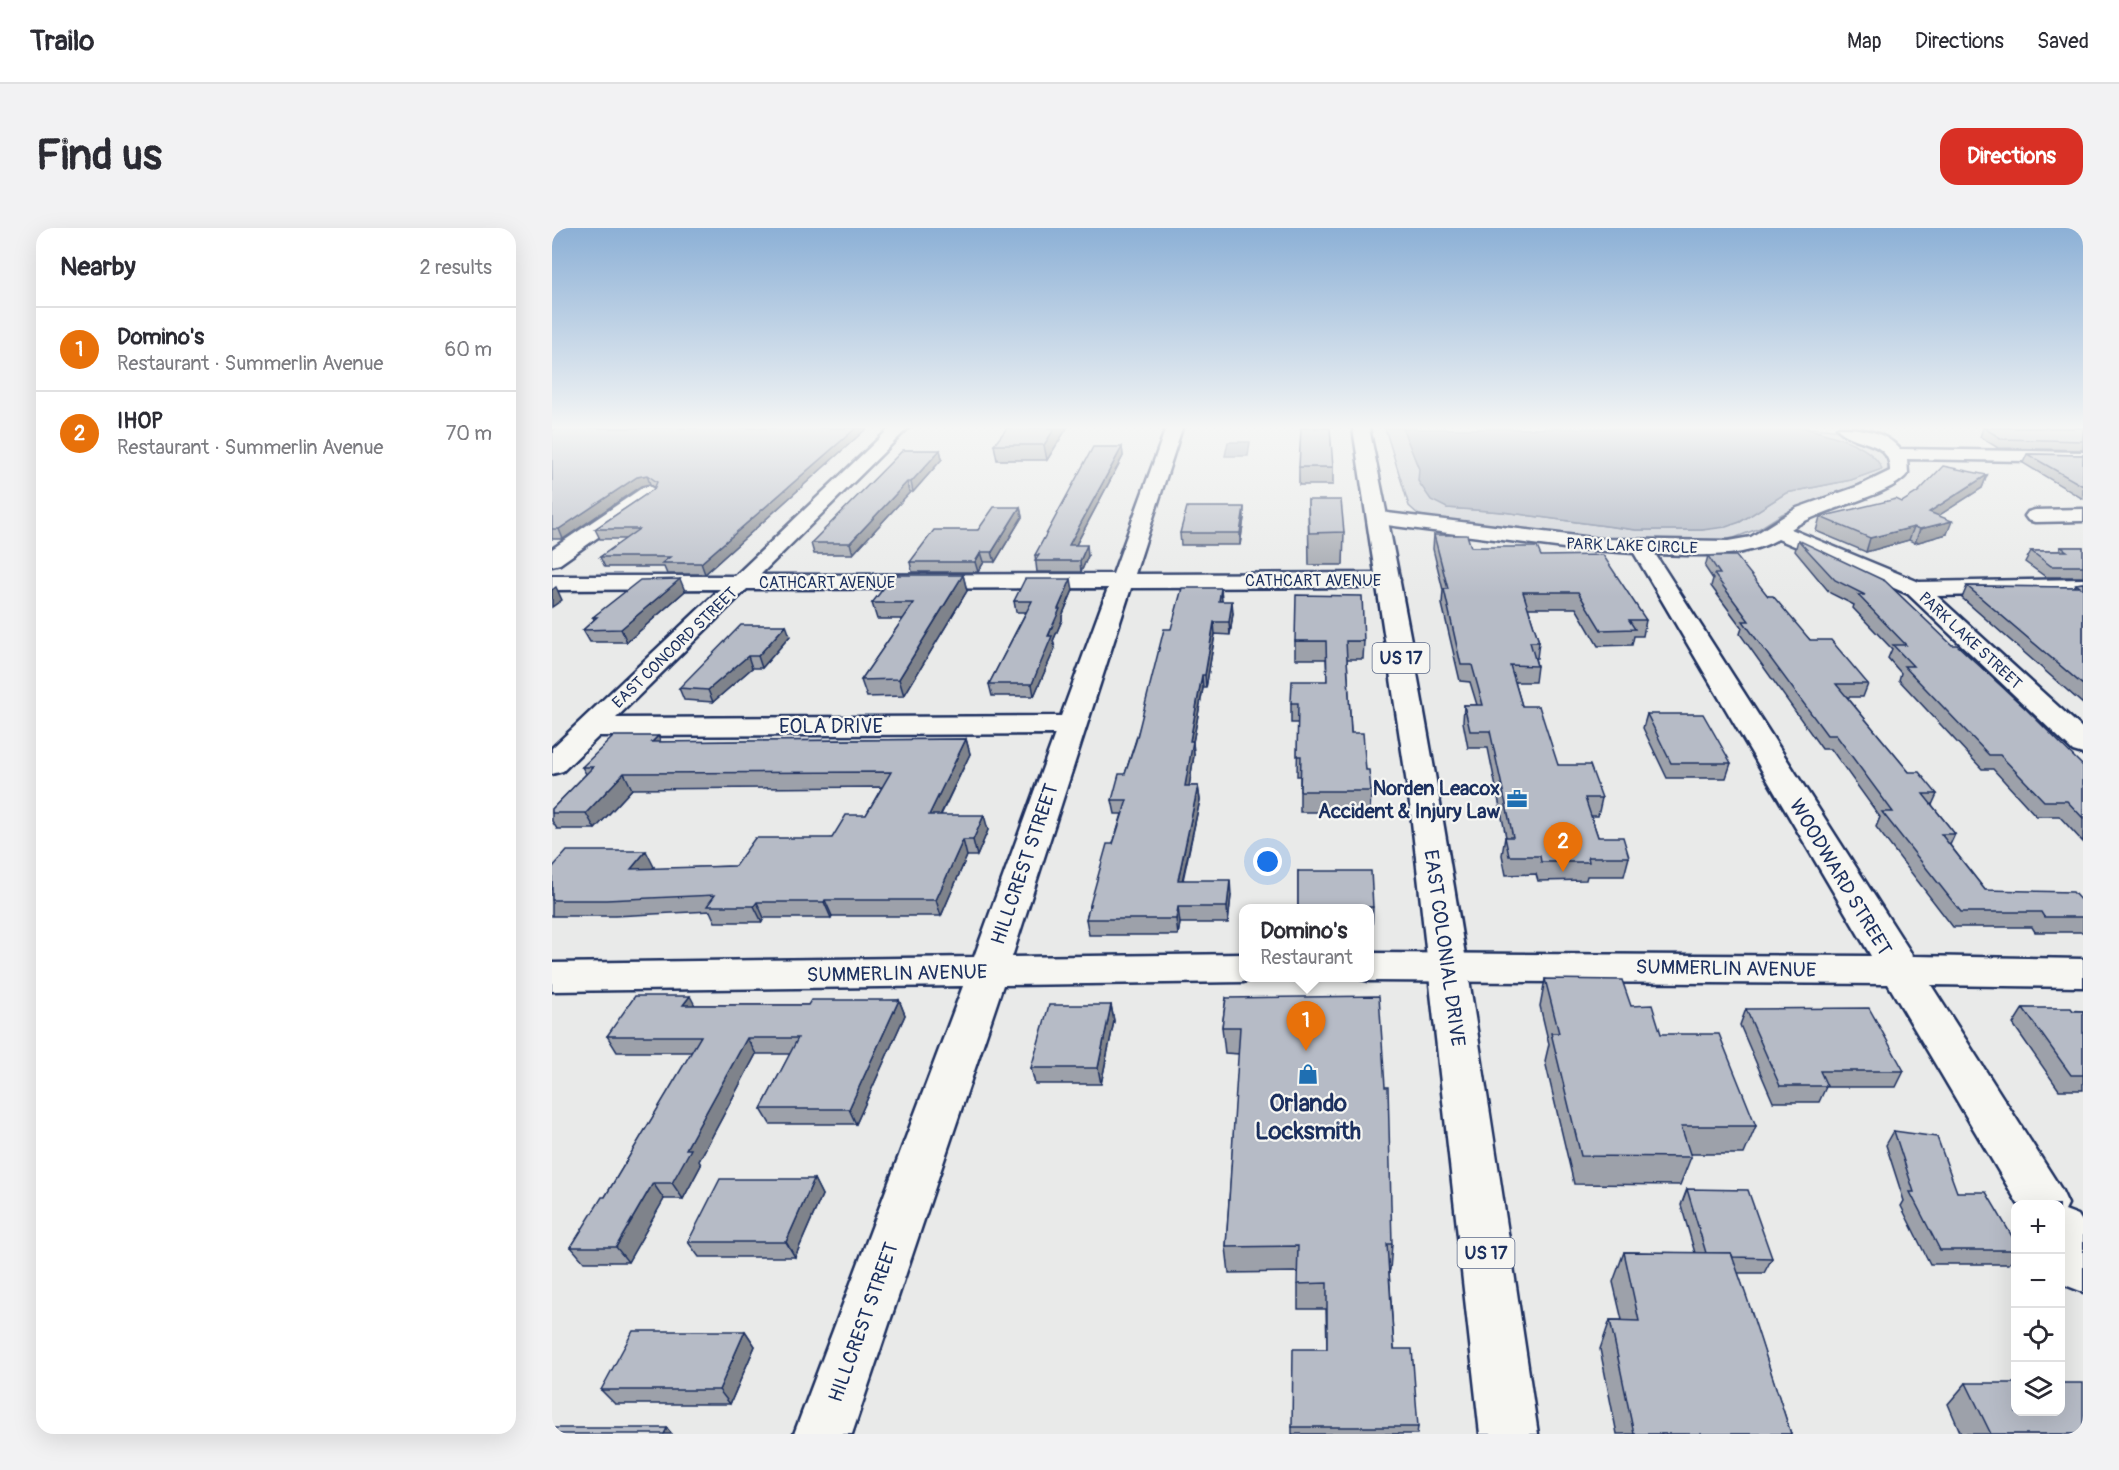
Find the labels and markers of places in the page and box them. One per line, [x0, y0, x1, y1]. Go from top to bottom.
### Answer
place label: Norden Leacox Accident & Injury Law [1318, 776, 1500, 824]
office icon: Norden Leacox Accident & Injury Law [1505, 787, 1529, 811]
pin: 2 [1544, 822, 1582, 872]
pin: 1 [1286, 1002, 1326, 1051]
shop icon: Orlando Locksmith [1296, 1062, 1320, 1086]
place label: Orlando Locksmith [1255, 1089, 1361, 1146]

